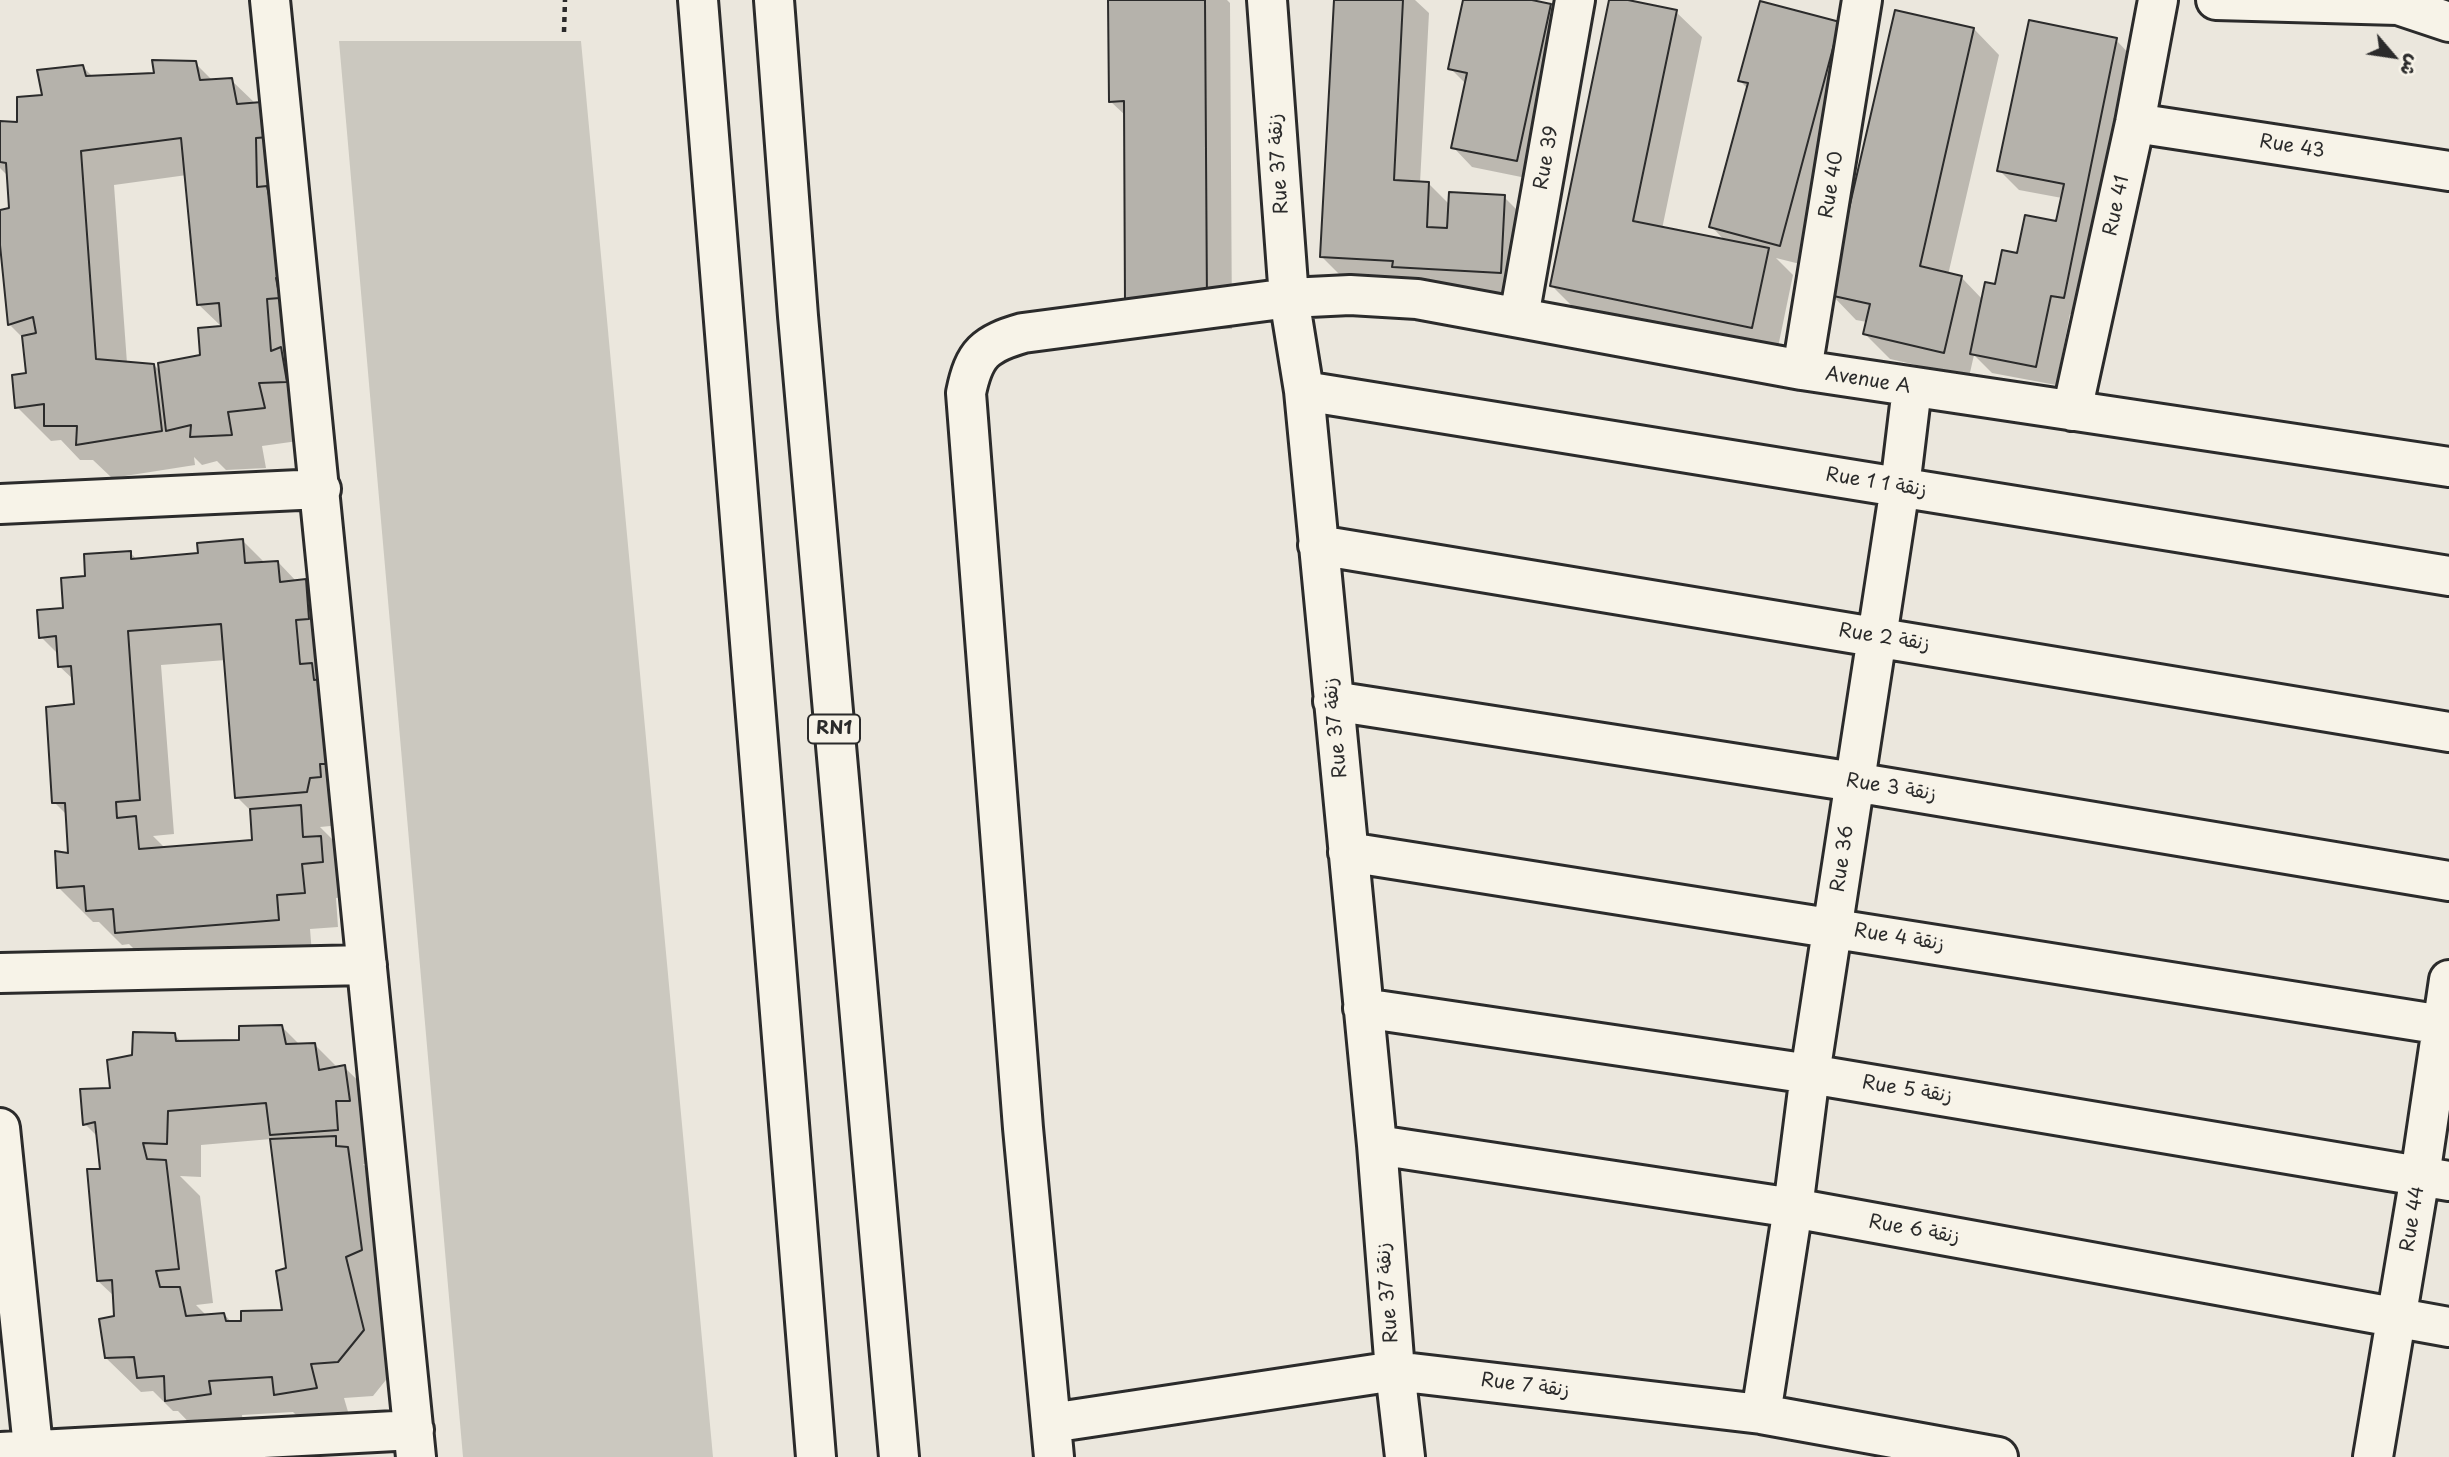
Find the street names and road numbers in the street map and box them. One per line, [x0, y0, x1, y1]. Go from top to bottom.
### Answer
street label: Rue 37 زنقة [1264, 113, 1294, 215]
street label: Rue 39 [1530, 124, 1564, 192]
street label: Rue 43 [2258, 131, 2326, 163]
street label: Rue 40 [1815, 150, 1849, 220]
street label: Rue 41 [2099, 174, 2135, 238]
street label: Avenue A [1824, 363, 1912, 399]
street label: Rue 1 زنقة 1 [1824, 464, 1928, 502]
street label: Rue 2 زنقة [1837, 620, 1931, 656]
street label: Rue 37 زنقة [1319, 677, 1353, 779]
road number: RN1 [808, 714, 860, 744]
street label: Rue 3 زنقة [1844, 770, 1938, 806]
street label: Rue 36 [1827, 824, 1859, 894]
street label: Rue 4 زنقة [1852, 920, 1946, 956]
street label: Rue 5 زنقة [1860, 1072, 1954, 1108]
street label: Rue 44 [2397, 1184, 2429, 1254]
street label: Rue 6 زنقة [1867, 1211, 1961, 1249]
street label: Rue 37 زنقة [1372, 1242, 1404, 1344]
street label: Rue 7 زنقة [1479, 1369, 1571, 1403]

